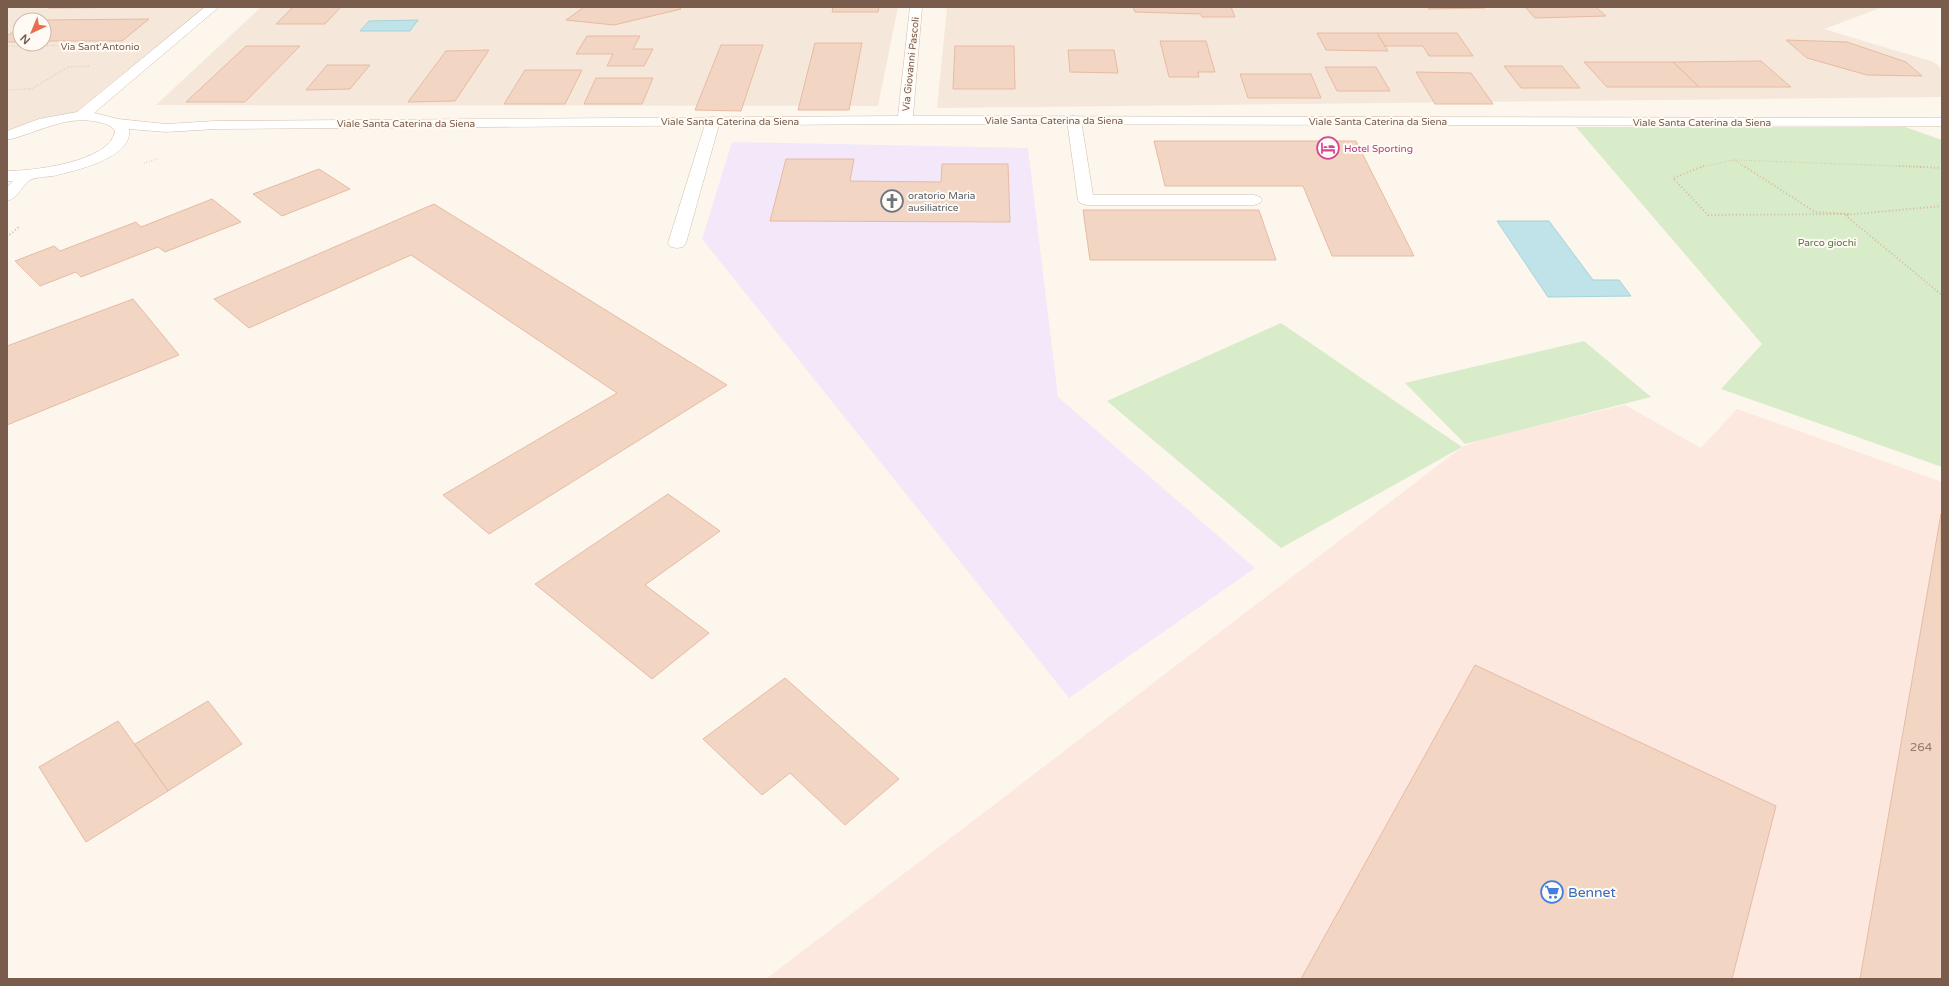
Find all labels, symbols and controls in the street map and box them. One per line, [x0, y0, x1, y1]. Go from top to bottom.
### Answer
north arrow [12, 12, 52, 52]
street label: Via Giovanni Pascoli [900, 16, 922, 112]
text: N [18, 31, 33, 47]
street label: Via Sant'Antonio [60, 41, 140, 53]
street label: Viale Santa Caterina da Siena [985, 115, 1123, 127]
street label: Viale Santa Caterina da Siena [661, 116, 799, 128]
street label: Viale Santa Caterina da Siena [1309, 116, 1447, 128]
street label: Viale Santa Caterina da Siena [1633, 117, 1771, 129]
street label: Viale Santa Caterina da Siena [337, 118, 475, 130]
hotel icon: Hotel Sporting [1315, 135, 1341, 161]
place label: Hotel Sporting [1344, 143, 1413, 155]
church icon: oratorio Maria ausiliatrice [879, 188, 905, 214]
place label: oratorio Maria ausiliatrice [908, 190, 975, 214]
park label: Parco giochi [1798, 237, 1856, 249]
house number: 264 [1910, 740, 1933, 754]
supermarket icon: Bennet [1539, 879, 1565, 905]
place label: Bennet [1568, 884, 1617, 901]

